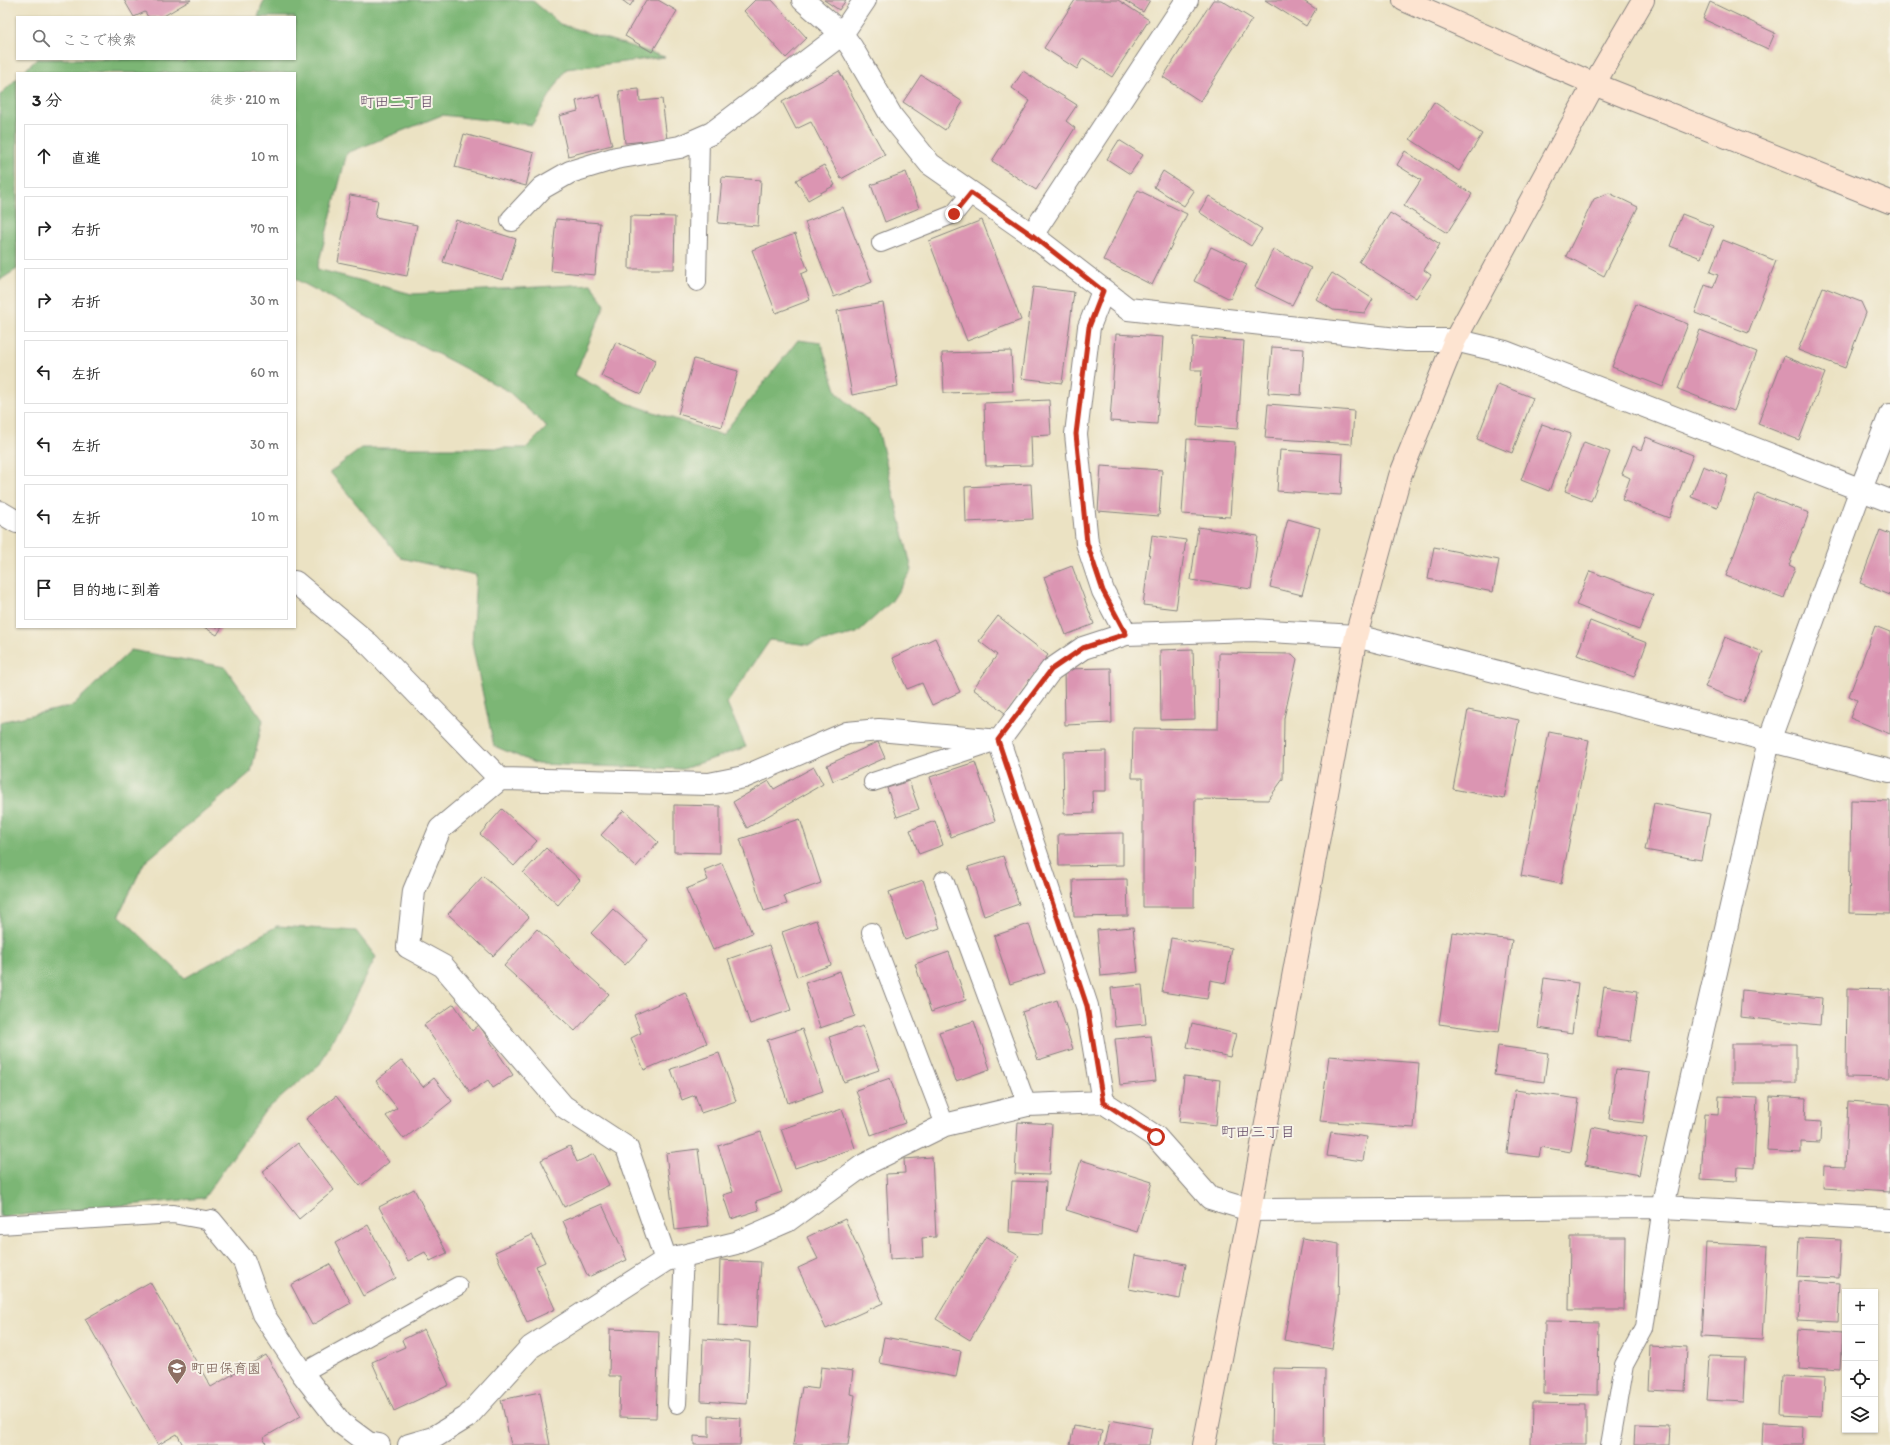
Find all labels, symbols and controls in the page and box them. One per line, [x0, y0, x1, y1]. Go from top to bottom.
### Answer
search box [16, 16, 296, 60]
icon: search [30, 27, 52, 49]
text: ここで検索 [62, 31, 137, 49]
text: 3 分 [32, 90, 62, 110]
text: 徒歩 · 210 m [210, 92, 280, 107]
district label: 町田二丁目 [359, 93, 435, 111]
icon: ahead [33, 145, 55, 167]
text: 直進 [71, 149, 101, 167]
text: 10 m [251, 149, 279, 164]
route end [945, 205, 963, 223]
icon: right [33, 217, 55, 239]
text: 右折 [71, 221, 101, 239]
text: 70 m [251, 221, 279, 236]
icon: right [33, 289, 55, 311]
text: 右折 [71, 293, 101, 311]
text: 30 m [250, 293, 279, 308]
icon: left [33, 361, 55, 383]
text: 左折 [71, 365, 101, 383]
text: 60 m [250, 365, 279, 380]
icon: left [33, 433, 55, 455]
text: 左折 [71, 437, 101, 455]
text: 30 m [250, 437, 279, 452]
icon: left [33, 505, 55, 527]
text: 左折 [71, 509, 101, 527]
text: 10 m [251, 509, 279, 524]
icon: arrive [33, 577, 55, 599]
text: 目的地に到着 [71, 581, 161, 599]
district label: 町田三丁目 [1220, 1123, 1296, 1141]
route start [1147, 1128, 1165, 1146]
map controls [1842, 1289, 1878, 1433]
button: + [1842, 1289, 1878, 1325]
button: − [1842, 1325, 1878, 1361]
school or university icon: 町田保育園 [166, 1357, 188, 1385]
place label: 町田保育園 [191, 1360, 261, 1377]
button: locate [1842, 1361, 1878, 1397]
button: layers [1842, 1397, 1878, 1433]

